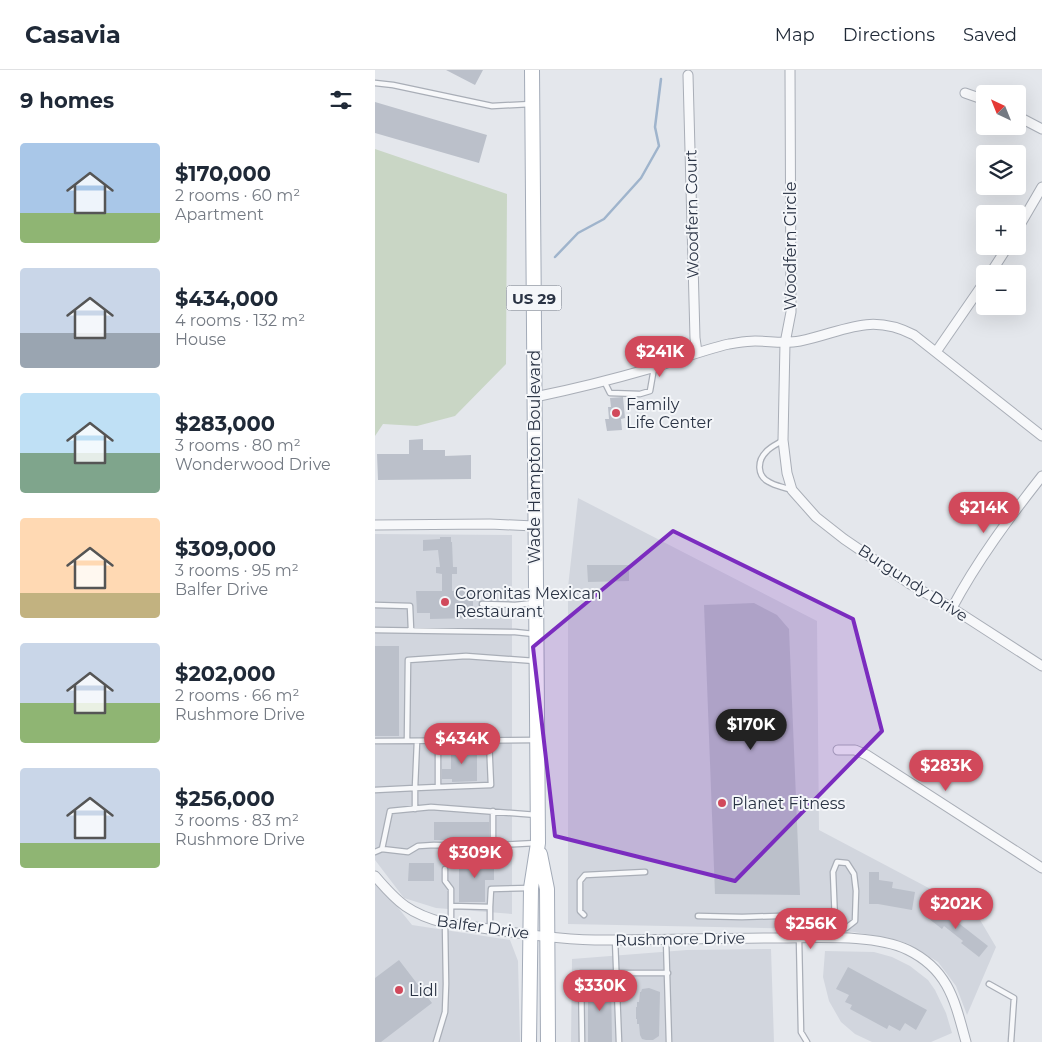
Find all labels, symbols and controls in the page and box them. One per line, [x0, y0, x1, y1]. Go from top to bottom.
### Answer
text: Casavia [25, 20, 121, 49]
text: Map [775, 24, 815, 46]
text: Directions [843, 24, 935, 46]
text: Saved [963, 24, 1017, 46]
north arrow [976, 85, 1026, 135]
map controls [976, 85, 1026, 315]
icon: filters [327, 86, 355, 114]
text: 9 homes [20, 88, 114, 113]
button: layers [976, 145, 1026, 195]
street label: Woodfern Court [681, 149, 703, 279]
text: $170,000 [175, 161, 271, 186]
icon: home [60, 163, 120, 223]
street label: Woodfern Circle [781, 182, 800, 310]
text: 2 rooms · 60 m² [175, 186, 300, 205]
text: Apartment [175, 205, 264, 224]
button: + [976, 205, 1026, 255]
button: − [976, 265, 1026, 315]
text: $434,000 [175, 286, 278, 311]
road number: US 29 [507, 286, 561, 310]
icon: home [60, 288, 120, 348]
text: 4 rooms · 132 m² [175, 311, 305, 330]
text: House [175, 330, 226, 349]
pin: $241K [625, 336, 695, 378]
text: $241K [636, 342, 684, 361]
street label: Wade Hampton Boulevard [525, 350, 544, 564]
place label: Family Life Center [626, 395, 713, 432]
marker: Family Life Center [610, 407, 622, 419]
text: $283,000 [175, 411, 275, 436]
icon: home [60, 413, 120, 473]
text: 3 rooms · 80 m² [175, 436, 301, 455]
text: Wonderwood Drive [175, 455, 331, 474]
pin: $214K [949, 492, 1019, 534]
text: $214K [960, 498, 1008, 517]
text: $309,000 [175, 536, 276, 561]
icon: home [60, 538, 120, 598]
street label: Burgundy Drive [855, 540, 971, 626]
text: 3 rooms · 95 m² [175, 561, 299, 580]
text: Balfer Drive [175, 580, 268, 599]
place label: Coronitas Mexican Restaurant [455, 584, 602, 621]
marker: Coronitas Mexican Restaurant [439, 596, 451, 608]
text: $202,000 [175, 661, 276, 686]
icon: home [60, 663, 120, 723]
text: 2 rooms · 66 m² [175, 686, 299, 705]
text: Rushmore Drive [175, 705, 305, 724]
pin: $170K [716, 708, 786, 751]
text: $170K [727, 715, 775, 734]
pin: $434K [427, 722, 497, 765]
text: $434K [435, 729, 489, 748]
pin: $283K [911, 750, 981, 792]
text: $283K [920, 756, 972, 775]
text: $256,000 [175, 786, 275, 811]
icon: home [60, 788, 120, 848]
place label: Planet Fitness [732, 794, 845, 813]
marker: Planet Fitness [716, 797, 728, 809]
text: 3 rooms · 83 m² [175, 811, 299, 830]
text: Rushmore Drive [175, 830, 305, 849]
pin: $309K [440, 836, 510, 879]
text: $309K [449, 843, 501, 862]
pin: $202K [921, 888, 991, 930]
text: $202K [930, 894, 982, 913]
pin: $256K [776, 908, 846, 950]
street label: Balfer Drive [435, 911, 531, 943]
text: $256K [785, 914, 837, 933]
street label: Rushmore Drive [615, 928, 745, 950]
pin: $330K [565, 970, 635, 1012]
text: $330K [574, 976, 626, 995]
place label: Lidl [409, 981, 438, 1000]
marker: Lidl [393, 984, 405, 996]

